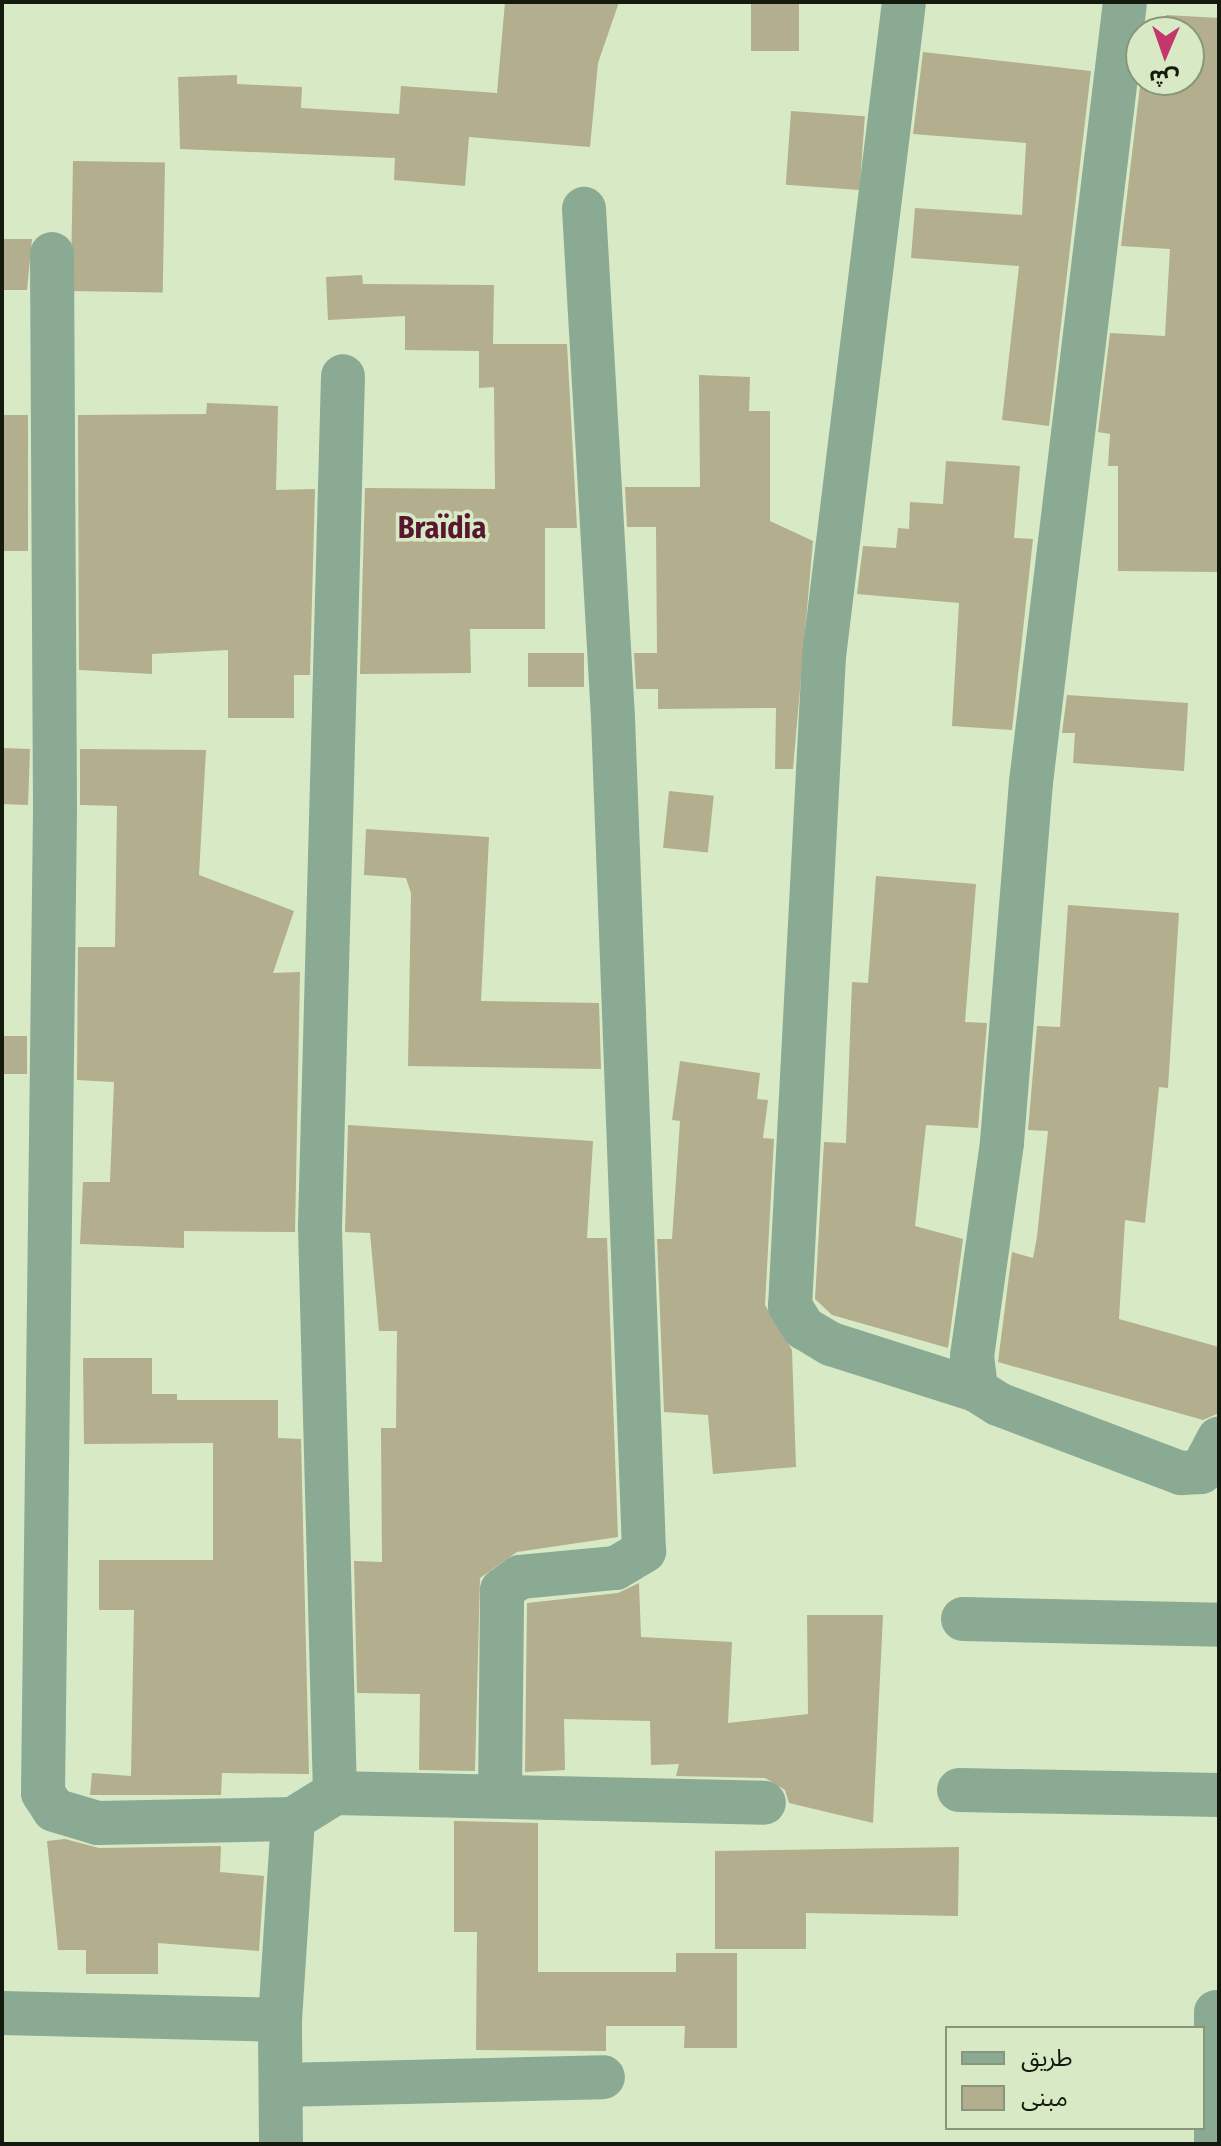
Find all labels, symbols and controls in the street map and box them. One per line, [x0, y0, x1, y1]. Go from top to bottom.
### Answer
north arrow [1125, 16, 1205, 96]
text: ش [1149, 64, 1180, 93]
district label: Braïdia [398, 510, 486, 546]
legend [945, 2026, 1205, 2130]
text: طريق [1021, 2044, 1073, 2072]
text: مبنى [1021, 2084, 1068, 2112]

